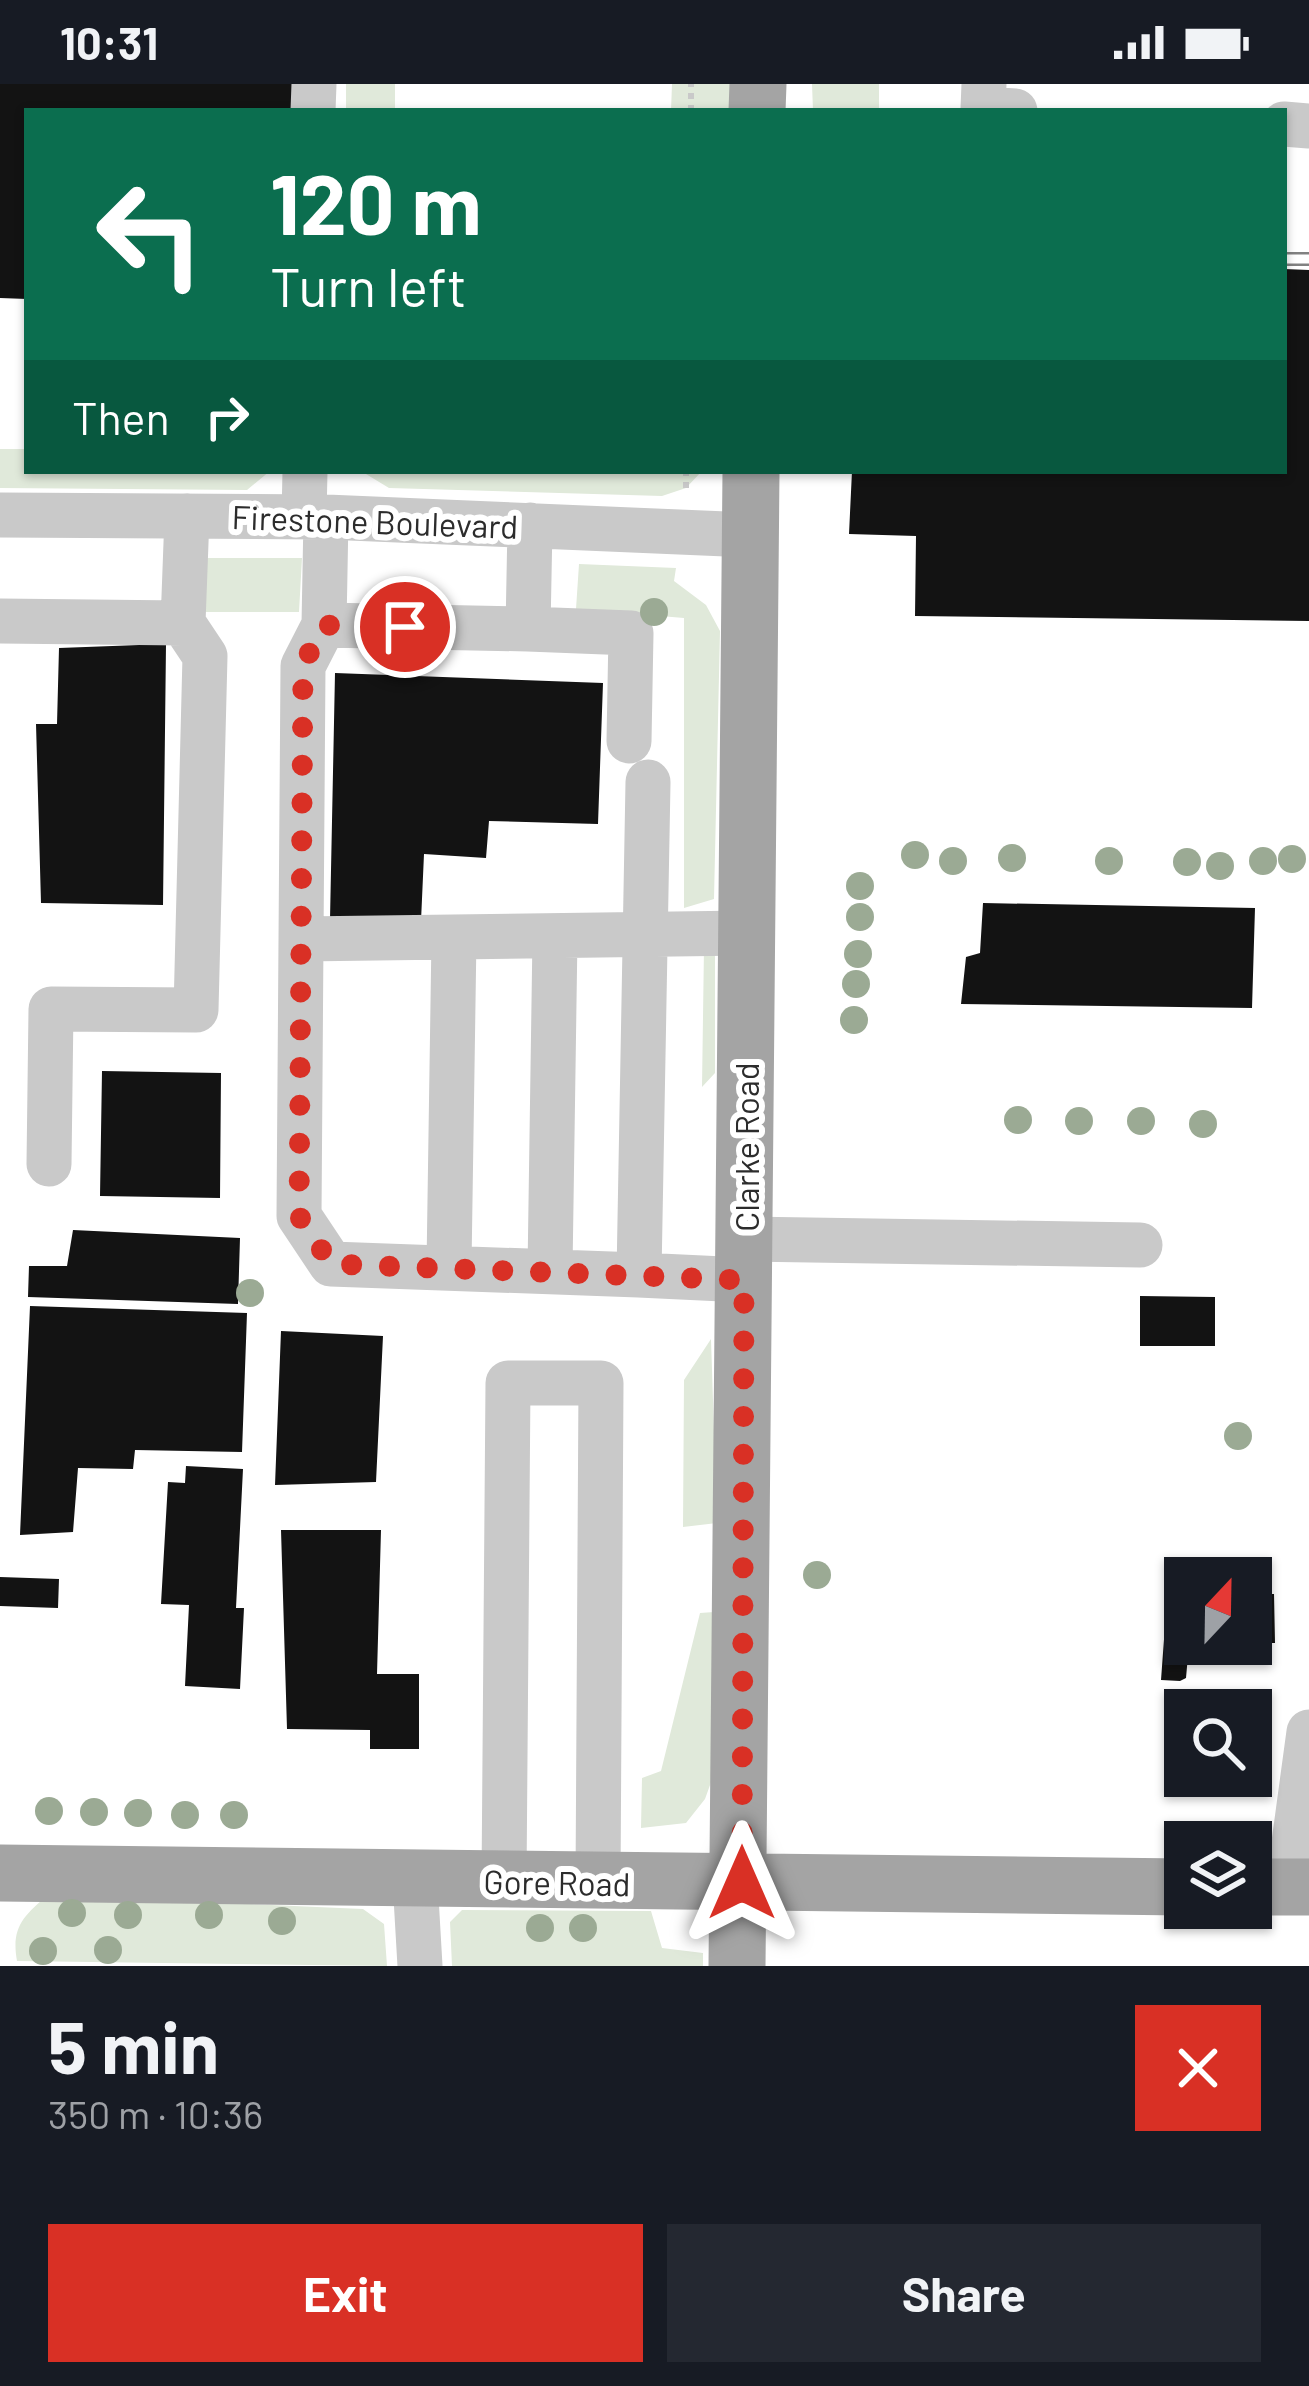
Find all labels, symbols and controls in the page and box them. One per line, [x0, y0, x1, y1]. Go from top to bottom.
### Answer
text: 10:31 [60, 15, 158, 69]
text: 120 m [270, 151, 482, 252]
icon: left [72, 156, 228, 312]
text: Turn left [270, 253, 467, 318]
icon: right [194, 384, 260, 450]
text: Then [72, 390, 170, 444]
street label: Firestone Boulevard [231, 496, 519, 546]
pin [354, 576, 456, 678]
icon: arrive [372, 594, 438, 660]
street label: Clarke Road [726, 1062, 766, 1232]
north arrow [1164, 1557, 1272, 1665]
map controls [1164, 1557, 1272, 1929]
button: search [1164, 1689, 1272, 1797]
position arrow [679, 1820, 805, 1946]
button: layers [1164, 1821, 1272, 1929]
street label: Gore Road [483, 1861, 631, 1903]
text: 5 min [48, 2002, 219, 2088]
button: close [1135, 2005, 1261, 2131]
text: 350 m · 10:36 [48, 2090, 263, 2137]
button: Exit [48, 2224, 643, 2362]
button: Share [667, 2224, 1261, 2362]

